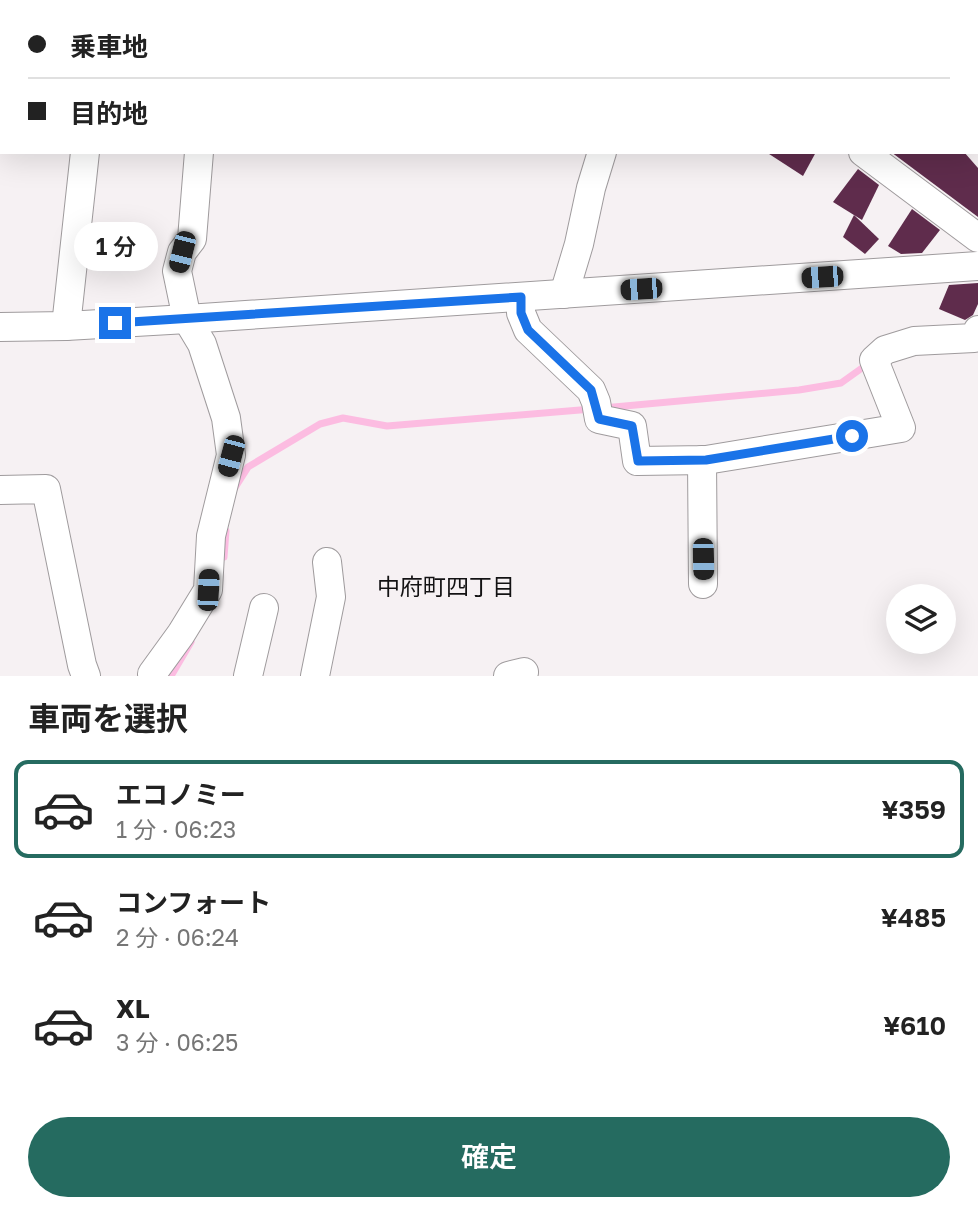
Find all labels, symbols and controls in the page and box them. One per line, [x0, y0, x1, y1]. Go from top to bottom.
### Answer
text: 乗車地 [70, 31, 148, 62]
text: 目的地 [70, 98, 148, 129]
callout: 1 分 [73, 222, 157, 270]
car [167, 229, 198, 275]
text: 1 分 [96, 232, 136, 260]
car [801, 265, 844, 289]
car [620, 277, 663, 301]
route end [99, 307, 131, 339]
route start [836, 420, 868, 452]
car [216, 433, 247, 479]
car [693, 538, 714, 580]
car [197, 568, 220, 612]
district label: 中府町四丁目 [377, 572, 515, 600]
map controls [886, 584, 956, 654]
button: layers [886, 584, 956, 654]
text: 車両を選択 [28, 699, 188, 737]
icon: car [32, 778, 95, 841]
text: エコノミー [116, 779, 246, 810]
text: ¥359 [882, 794, 946, 825]
text: 1 分 · 06:23 [116, 815, 236, 843]
icon: car [32, 886, 95, 949]
text: コンフォート [116, 887, 271, 918]
text: ¥485 [881, 902, 946, 933]
text: 2 分 · 06:24 [116, 923, 239, 951]
text: XL [116, 993, 150, 1024]
icon: car [32, 994, 95, 1057]
text: ¥610 [883, 1010, 946, 1041]
text: 3 分 · 06:25 [116, 1028, 238, 1056]
button: 確定 [28, 1117, 950, 1197]

